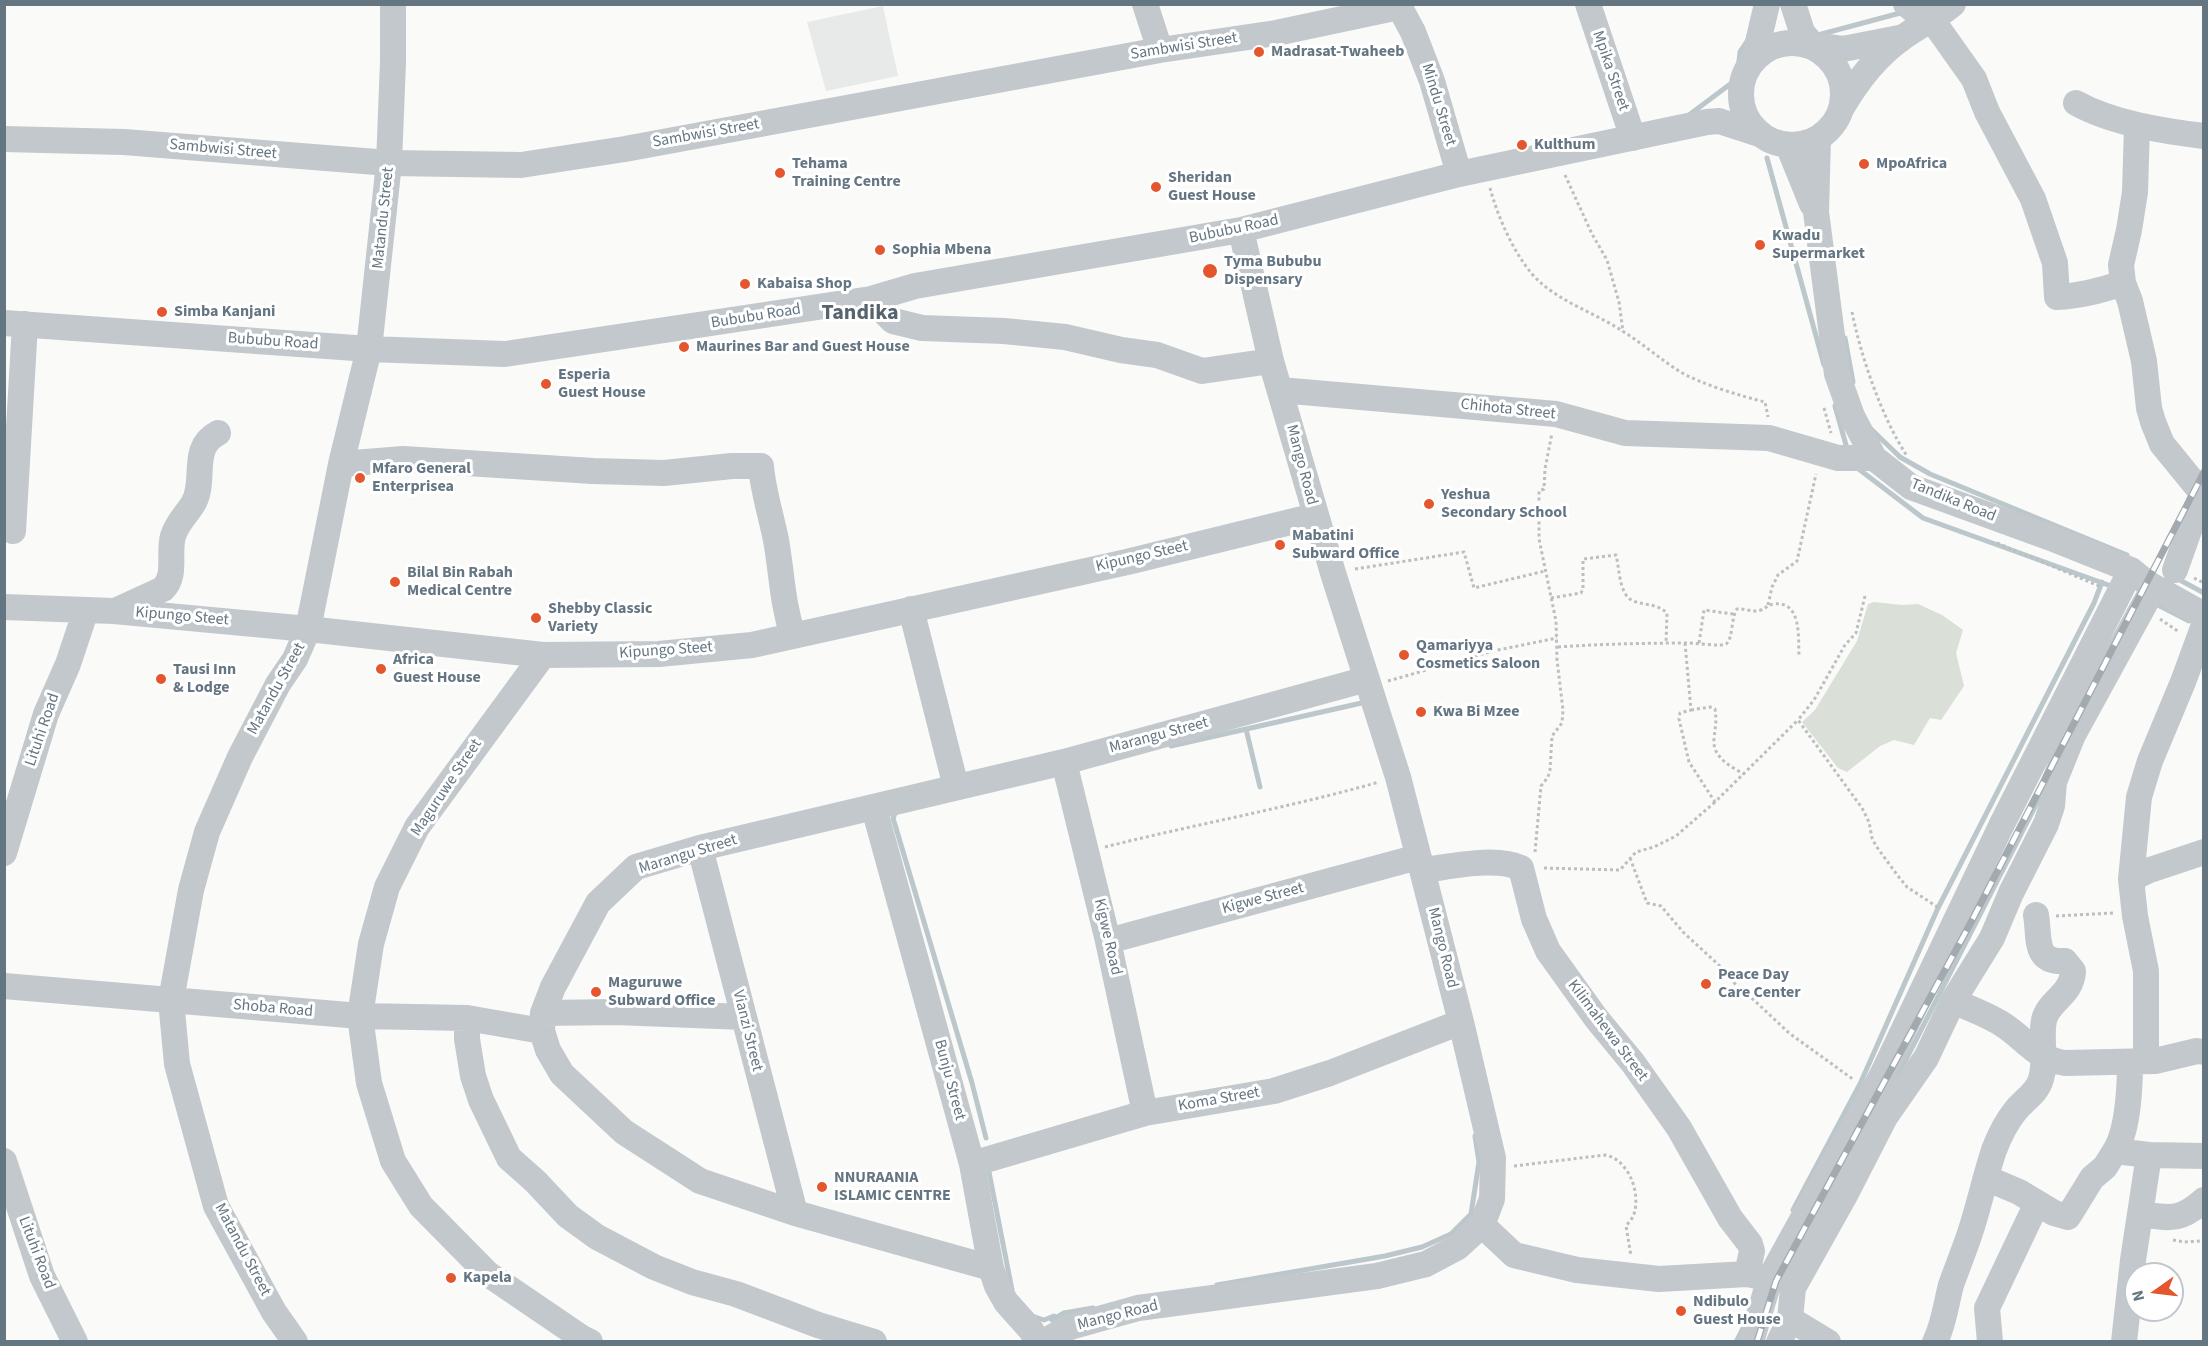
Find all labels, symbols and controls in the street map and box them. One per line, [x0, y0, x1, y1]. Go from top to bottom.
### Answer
street label: Mpika Street [1587, 28, 1633, 114]
street label: Sambwisi Street [1129, 29, 1239, 65]
place label: Madrasat-Twaheeb [1271, 42, 1404, 62]
marker: Madrasat-Twaheeb [1252, 45, 1266, 59]
street label: Mindu Street [1416, 61, 1460, 149]
street label: Sambwisi Street [651, 115, 761, 153]
place label: Kulthum [1534, 135, 1595, 155]
street label: Sambwisi Street [168, 136, 278, 164]
marker: Kulthum [1515, 138, 1529, 152]
place label: Tehama Training Centre [792, 154, 901, 192]
place label: MpoAfrica [1876, 154, 1947, 174]
marker: MpoAfrica [1857, 157, 1871, 171]
street label: Matandu Street [369, 166, 399, 270]
marker: Tehama Training Centre [773, 166, 787, 180]
place label: Sheridan Guest House [1168, 168, 1256, 206]
marker: Sheridan Guest House [1149, 180, 1163, 194]
street label: Bububu Road [1188, 211, 1280, 249]
place label: Kwadu Supermarket [1772, 226, 1865, 264]
marker: Kwadu Supermarket [1753, 238, 1767, 252]
place label: Sophia Mbena [892, 240, 991, 260]
marker: Sophia Mbena [873, 243, 887, 257]
place label: Tyma Bububu Dispensary [1224, 252, 1321, 290]
marker: Tyma Bububu Dispensary [1201, 262, 1219, 280]
place label: Kabaisa Shop [757, 274, 852, 294]
marker: Kabaisa Shop [738, 277, 752, 291]
street label: Bububu Road [710, 300, 802, 334]
district label: Tandika [821, 301, 899, 327]
place label: Simba Kanjani [174, 302, 276, 322]
marker: Simba Kanjani [155, 305, 169, 319]
street label: Bububu Road [227, 329, 319, 355]
place label: Maurines Bar and Guest House [696, 337, 910, 357]
marker: Maurines Bar and Guest House [677, 340, 691, 354]
place label: Esperia Guest House [558, 365, 646, 403]
marker: Esperia Guest House [539, 377, 553, 391]
street label: Chihota Street [1460, 395, 1556, 425]
street label: Mango Road [1281, 423, 1321, 507]
place label: Mfaro General Enterprisea [372, 459, 471, 497]
marker: Mfaro General Enterprisea [353, 471, 367, 485]
street label: Tandika Road [1907, 475, 1999, 527]
place label: Yeshua Secondary School [1441, 485, 1567, 523]
marker: Yeshua Secondary School [1422, 497, 1436, 511]
place label: Mabatini Subward Office [1292, 526, 1399, 564]
street label: Kipungo Steet [1094, 537, 1190, 577]
marker: Mabatini Subward Office [1273, 538, 1287, 552]
place label: Bilal Bin Rabah Medical Centre [407, 563, 513, 601]
marker: Bilal Bin Rabah Medical Centre [388, 575, 402, 589]
place label: Shebby Classic Variety [548, 599, 652, 637]
street label: Kipungo Steet [134, 603, 230, 631]
marker: Shebby Classic Variety [529, 611, 543, 625]
place label: Qamariyya Cosmetics Saloon [1416, 636, 1540, 674]
street label: Kipungo Steet [619, 638, 713, 664]
street label: Matandu Street [244, 640, 310, 738]
marker: Qamariyya Cosmetics Saloon [1397, 648, 1411, 662]
place label: Africa Guest House [393, 650, 481, 688]
place label: Tausi Inn & Lodge [173, 660, 236, 698]
marker: Africa Guest House [374, 662, 388, 676]
marker: Tausi Inn & Lodge [154, 672, 168, 686]
street label: Lituhi Road [22, 691, 64, 769]
place label: Kwa Bi Mzee [1433, 702, 1520, 722]
marker: Kwa Bi Mzee [1414, 705, 1428, 719]
street label: Marangu Street [1107, 714, 1211, 758]
street label: Maguruwe Street [407, 736, 487, 840]
street label: Marangu Street [637, 831, 739, 879]
street label: Kigwe Street [1220, 879, 1306, 919]
street label: Kigwe Road [1089, 897, 1125, 977]
street label: Mango Road [1423, 906, 1461, 990]
place label: Peace Day Care Center [1718, 965, 1801, 1003]
place label: Maguruwe Subward Office [608, 973, 715, 1011]
street label: Kilimahewa Street [1563, 977, 1651, 1085]
marker: Peace Day Care Center [1699, 977, 1713, 991]
marker: Maguruwe Subward Office [589, 985, 603, 999]
street label: Vianzi Street [728, 988, 766, 1074]
street label: Shoba Road [232, 996, 314, 1022]
street label: Bunju Street [929, 1038, 969, 1122]
street label: Koma Street [1177, 1083, 1261, 1117]
place label: NNURAANIA ISLAMIC CENTRE [834, 1168, 951, 1206]
marker: NNURAANIA ISLAMIC CENTRE [815, 1180, 829, 1194]
street label: Matandu Street [210, 1200, 274, 1300]
street label: Lituhi Road [13, 1214, 59, 1292]
north arrow [2124, 1262, 2184, 1322]
place label: Kapela [463, 1268, 512, 1288]
marker: Kapela [444, 1271, 458, 1285]
text: N [2127, 1288, 2150, 1304]
place label: Ndibulo Guest House [1693, 1292, 1781, 1330]
street label: Mango Road [1076, 1297, 1160, 1335]
marker: Ndibulo Guest House [1674, 1304, 1688, 1318]

